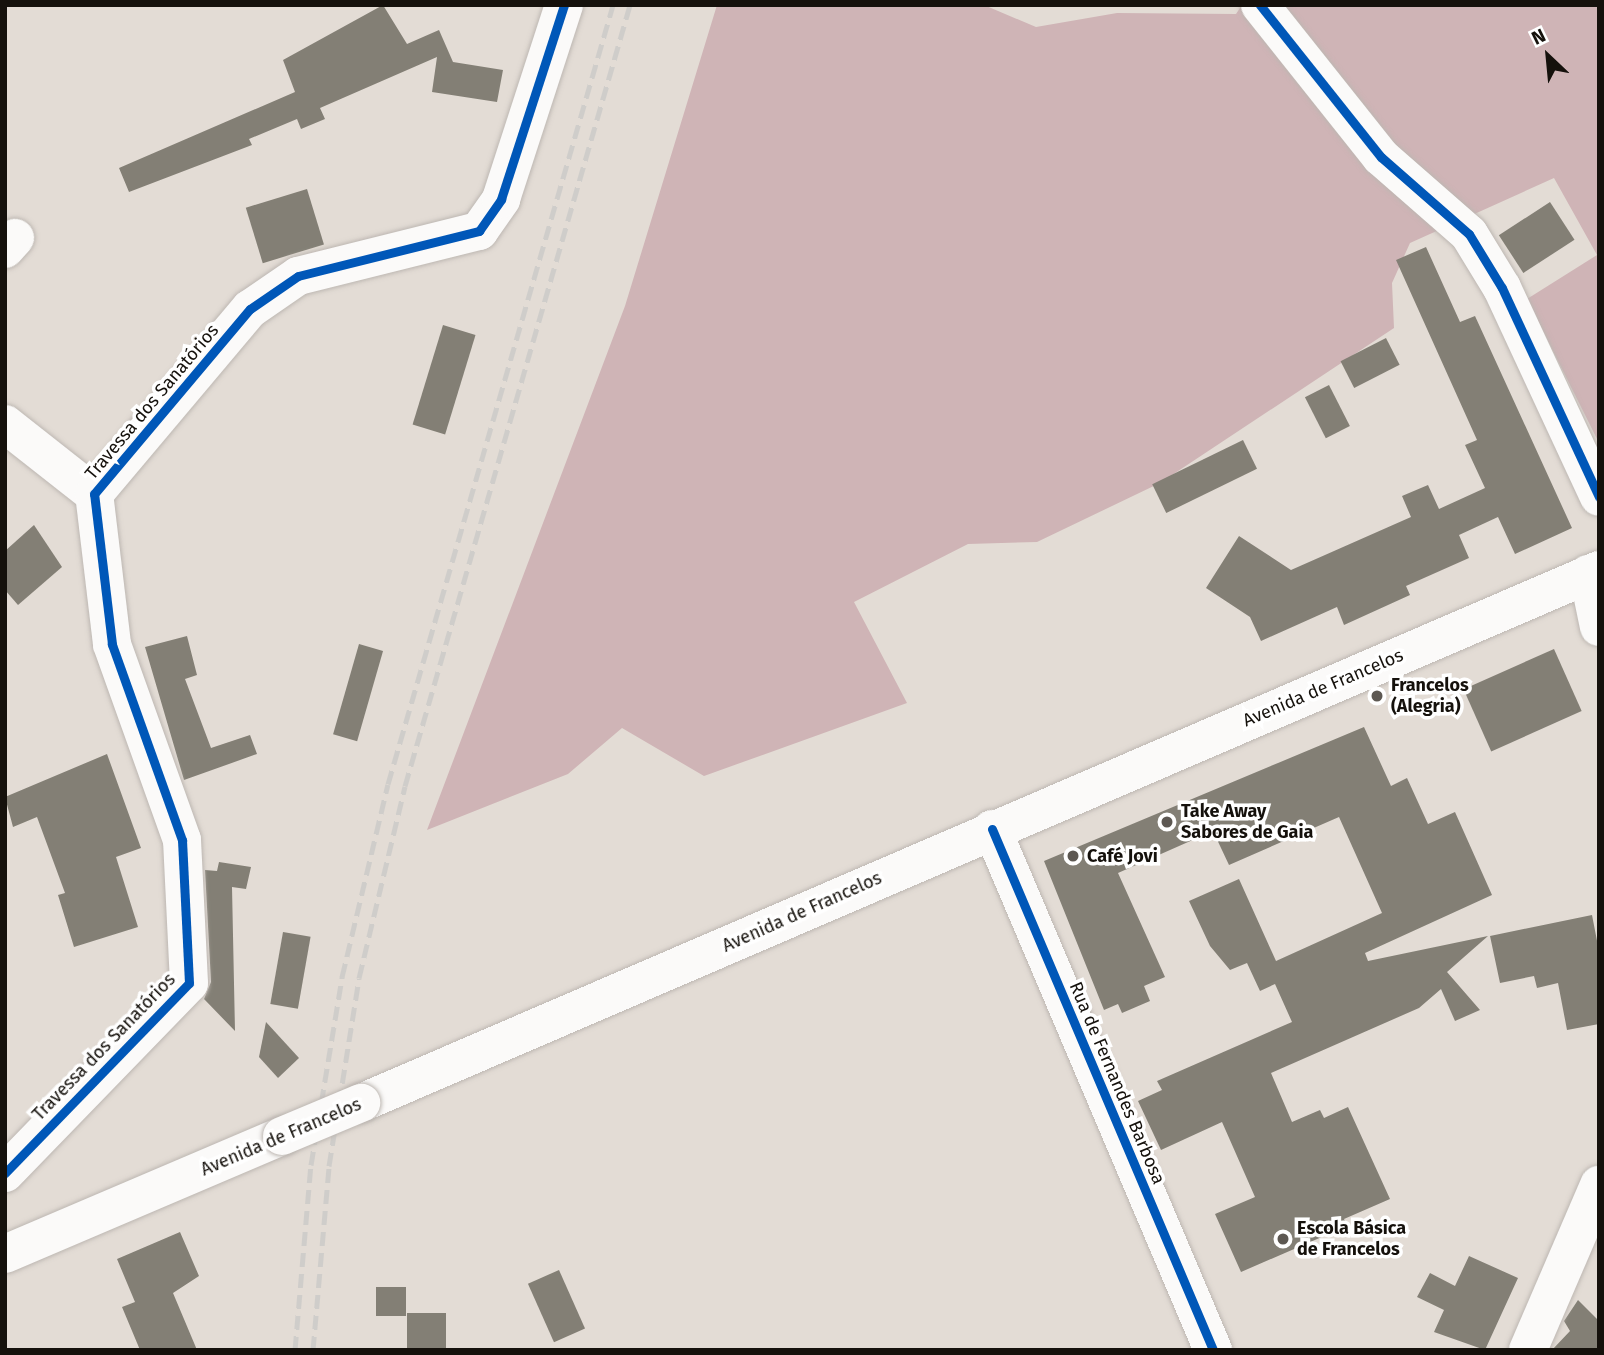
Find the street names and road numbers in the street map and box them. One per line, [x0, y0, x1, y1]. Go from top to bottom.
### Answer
street label: Travessa dos Sanatórios [81, 320, 223, 484]
street label: Avenida de Francelos [1240, 644, 1406, 732]
street label: Avenida de Francelos [719, 867, 885, 957]
street label: Travessa dos Sanatórios [28, 969, 180, 1125]
street label: Rua de Fernandes Barbosa [1065, 979, 1169, 1187]
street label: Avenida de Francelos [198, 1093, 364, 1181]

